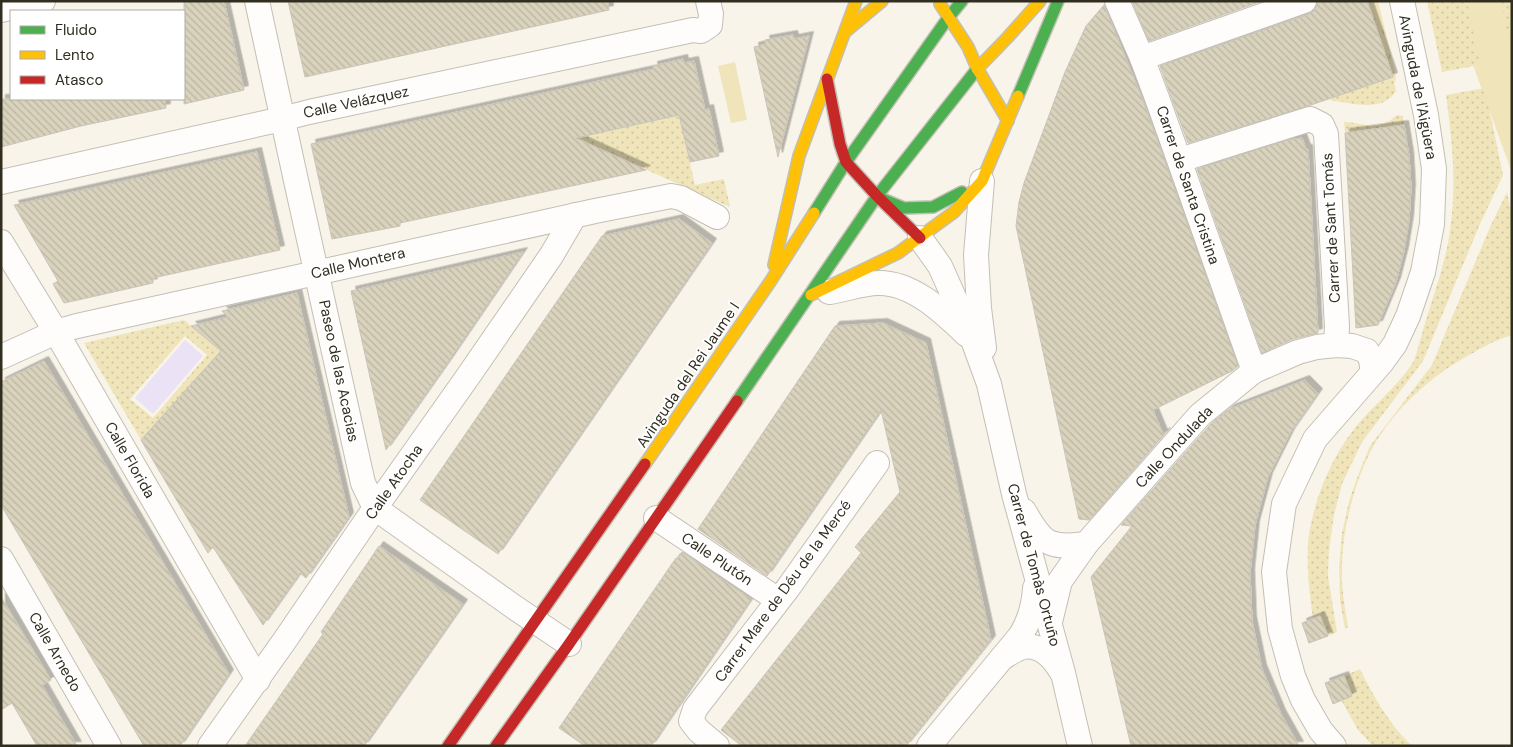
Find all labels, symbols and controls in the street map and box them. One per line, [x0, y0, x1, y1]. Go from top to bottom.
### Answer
legend [10, 10, 185, 100]
street label: Avinguda de l'Aigüera [1394, 13, 1442, 161]
text: Fluido [55, 20, 97, 40]
text: Lento [55, 45, 94, 65]
text: Atasco [55, 70, 103, 90]
street label: Calle Velázquez [301, 81, 411, 123]
street label: Carrer de Santa Cristina [1151, 103, 1225, 267]
street label: Carrer de Sant Tomás [1317, 153, 1345, 303]
street label: Calle Montera [309, 242, 407, 284]
street label: Paseo de las Acacias [314, 298, 364, 444]
street label: Avinguda del Rei Jaume I [632, 298, 744, 452]
street label: Calle Ondulada [1131, 402, 1217, 492]
street label: Calle Florida [100, 418, 160, 502]
street label: Calle Atocha [361, 440, 427, 524]
street label: Carrer de Tomàs Ortuño [1003, 481, 1065, 649]
street label: Carrer Mare de Déu de la Mercé [710, 496, 856, 686]
street label: Calle Plutón [677, 528, 757, 590]
street label: Calle Arnedo [24, 608, 86, 696]

